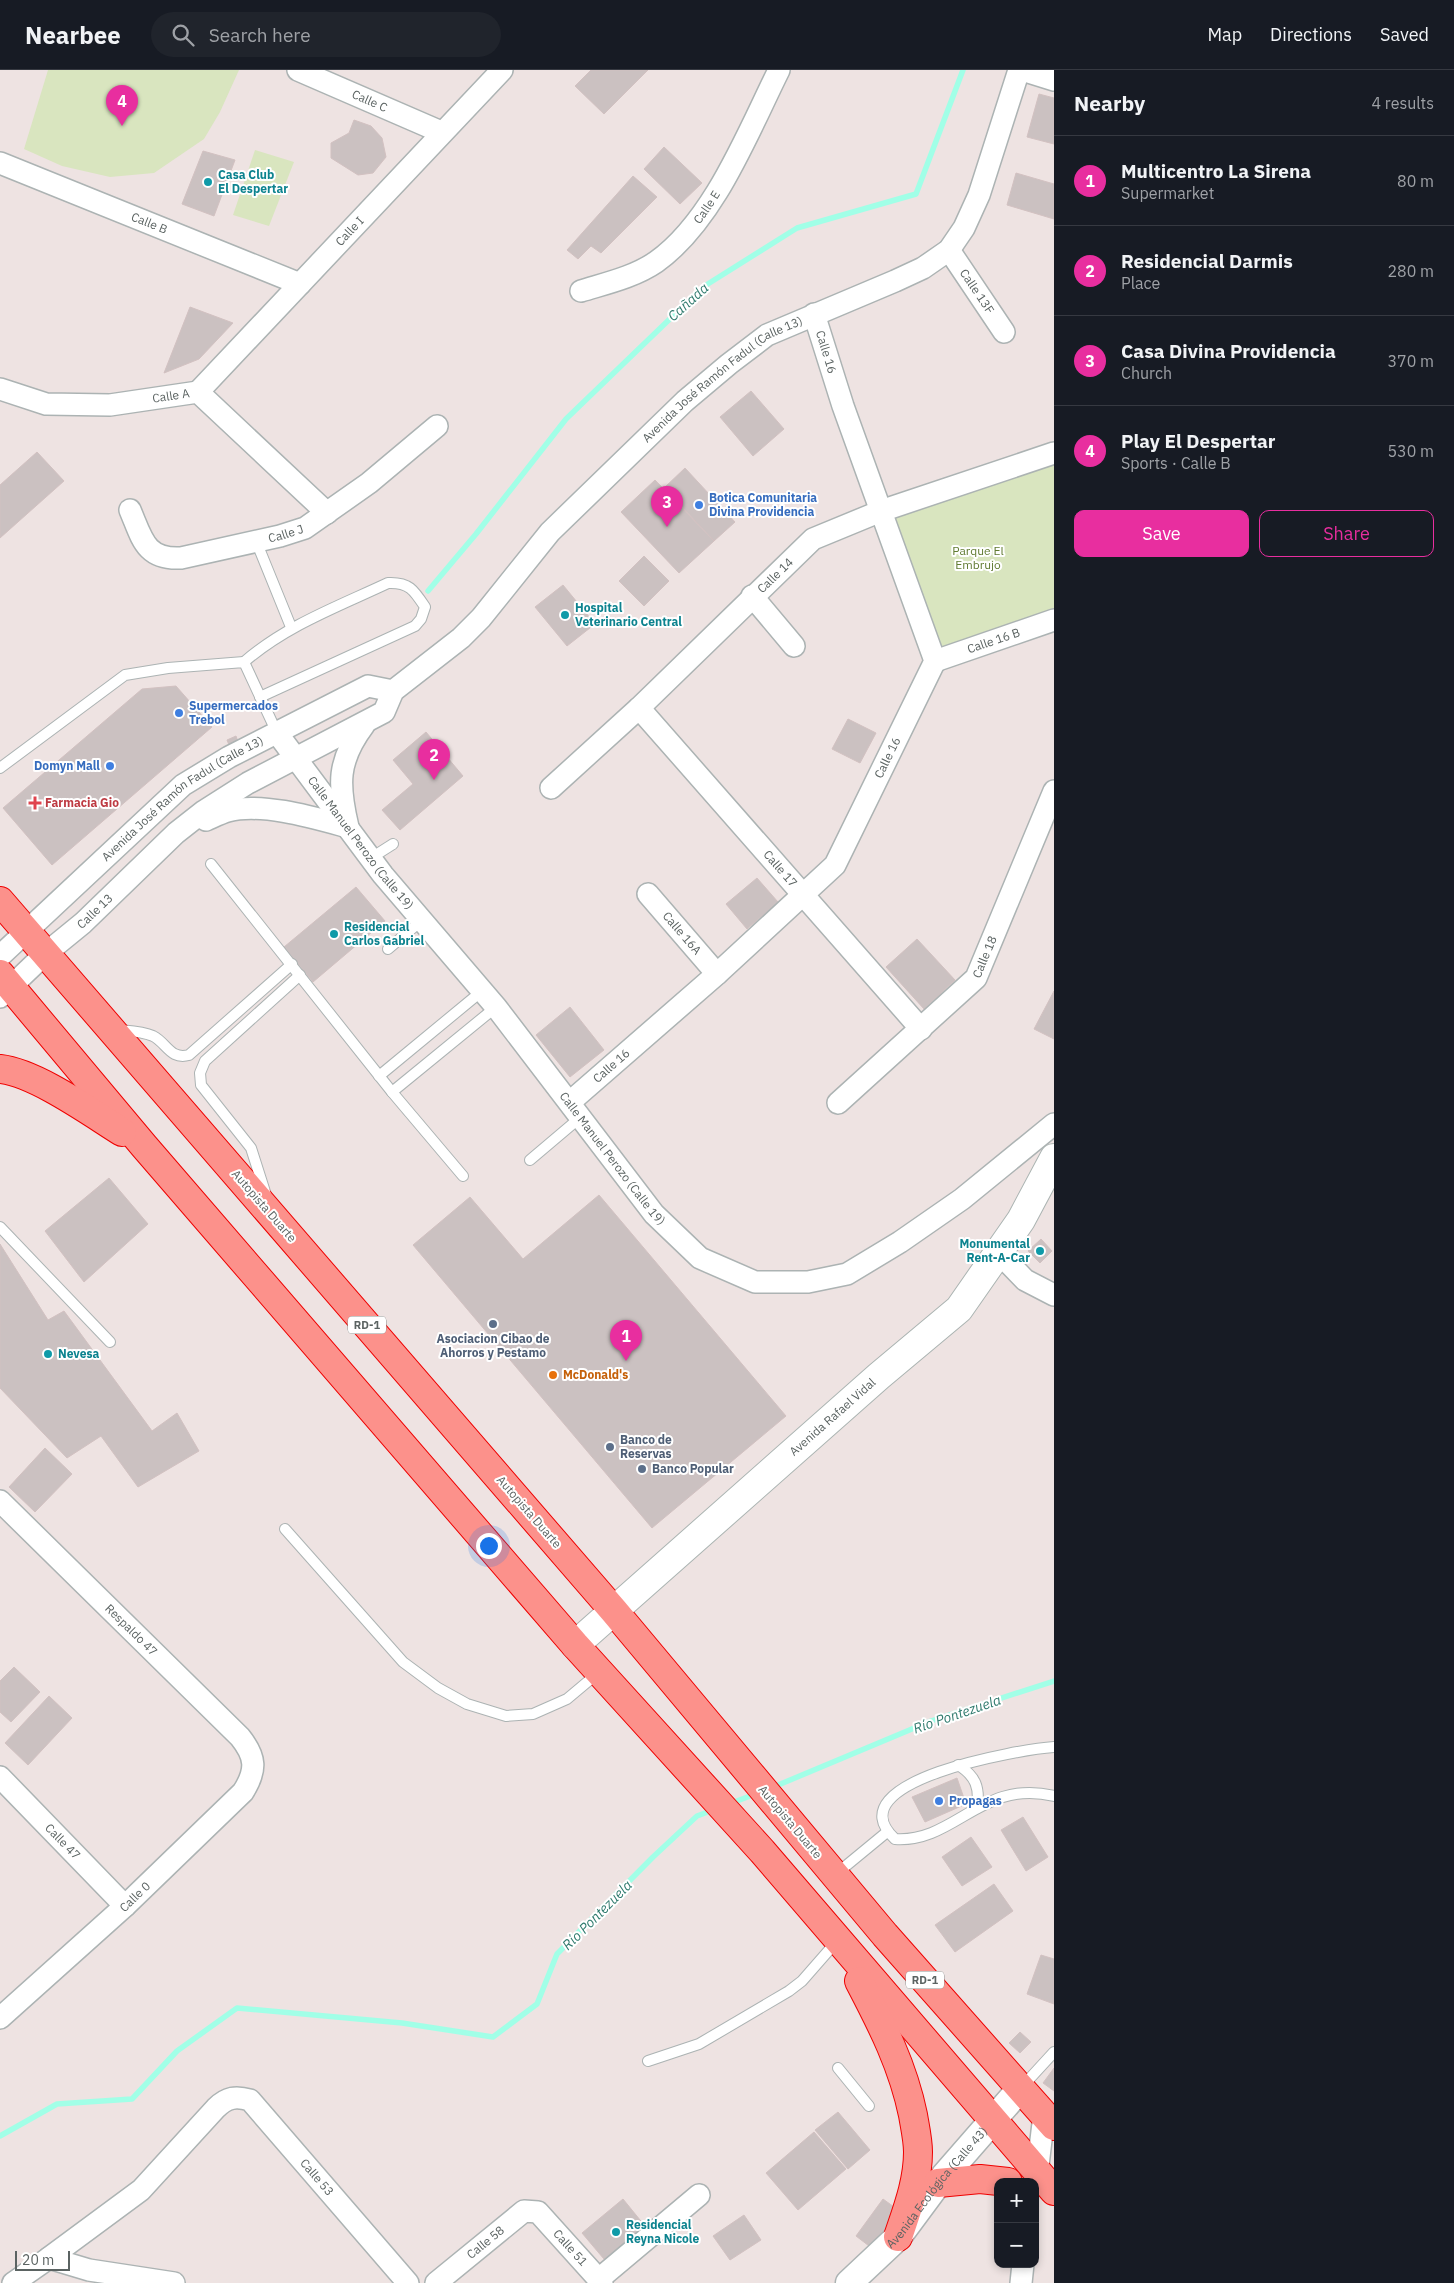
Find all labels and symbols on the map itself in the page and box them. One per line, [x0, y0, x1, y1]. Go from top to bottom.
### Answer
pin: 4 [106, 85, 138, 126]
street label: Calle C [350, 86, 390, 115]
place label: Casa Club El Despertar [218, 167, 288, 196]
marker: Casa Club El Despertar [202, 176, 214, 188]
street label: Calle E [690, 188, 723, 226]
street label: Calle B [129, 209, 170, 237]
street label: Calle I [332, 213, 367, 249]
street label: Calle 13F [957, 266, 998, 317]
water label: Cañada [664, 279, 712, 325]
street label: Avenida José Ramón Fadul (Calle 13) [639, 313, 805, 445]
street label: Calle 16 [813, 329, 840, 375]
street label: Calle A [151, 385, 191, 406]
pin: 3 [651, 486, 683, 527]
place label: Botica Comunitaria Divina Providencia [709, 490, 817, 519]
marker: Botica Comunitaria Divina Providencia [693, 499, 705, 511]
street label: Calle J [267, 521, 305, 545]
park label: Parque El Embrujo [952, 543, 1004, 572]
street label: Calle 14 [754, 554, 796, 596]
place label: Hospital Veterinario Central [575, 600, 682, 629]
marker: Hospital Veterinario Central [559, 609, 571, 621]
street label: Calle 16 B [965, 624, 1022, 656]
place label: Supermercados Trebol [189, 698, 278, 727]
marker: Supermercados Trebol [173, 707, 185, 719]
street label: Avenida José Ramón Fadul (Calle 13) [98, 733, 266, 864]
street label: Calle 16 [871, 734, 904, 781]
pin: 2 [418, 739, 450, 780]
place label: Domyn Mall [34, 758, 100, 773]
marker: Domyn Mall [104, 760, 116, 772]
street label: Calle Manuel Perozo (Calle 19) [305, 773, 417, 912]
place label: Farmacia Gio [45, 795, 119, 810]
marker: Farmacia Gio [29, 797, 41, 809]
street label: Calle 17 [760, 847, 801, 890]
street label: Calle 13 [74, 890, 116, 932]
street label: Calle 16A [660, 908, 705, 958]
place label: Residencial Carlos Gabriel [344, 919, 425, 948]
marker: Residencial Carlos Gabriel [328, 928, 340, 940]
street label: Calle 18 [969, 933, 1000, 980]
street label: Calle 16 [590, 1045, 633, 1086]
street label: Calle Manuel Perozo (Calle 19) [557, 1089, 669, 1228]
street label: Autopista Duarte [229, 1166, 300, 1245]
place label: Monumental Rent-A-Car [959, 1236, 1030, 1265]
marker: Monumental Rent-A-Car [1034, 1245, 1046, 1257]
road number: RD-1 [348, 1316, 386, 1334]
marker: Asociacion Cibao de Ahorros y Pestamo [487, 1318, 499, 1330]
pin: 1 [610, 1320, 642, 1361]
place label: Asociacion Cibao de Ahorros y Pestamo [437, 1331, 550, 1360]
place label: Nevesa [58, 1346, 99, 1361]
marker: Nevesa [42, 1348, 54, 1360]
place label: McDonald's [563, 1367, 628, 1382]
marker: McDonald's [547, 1369, 559, 1381]
street label: Avenida Rafael Vidal [786, 1375, 878, 1459]
place label: Banco de Reservas [620, 1432, 672, 1461]
marker: Banco de Reservas [604, 1441, 616, 1453]
place label: Banco Popular [652, 1461, 734, 1476]
marker: Banco Popular [636, 1463, 648, 1475]
street label: Autopista Duarte [494, 1472, 565, 1551]
your location [476, 1533, 502, 1559]
street label: Respaldo 47 [102, 1601, 161, 1659]
water label: Río Pontezuela [911, 1691, 1003, 1737]
street label: Autopista Duarte [755, 1782, 826, 1862]
place label: Propagas [949, 1793, 1002, 1808]
marker: Propagas [933, 1795, 945, 1807]
street label: Calle 47 [42, 1820, 84, 1862]
water label: Río Pontezuela [558, 1876, 636, 1954]
street label: Calle 0 [116, 1878, 153, 1915]
road number: RD-1 [906, 1972, 944, 1988]
street label: Avenida Ecológica (Calle 43) [883, 2124, 990, 2251]
street label: Calle 53 [297, 2155, 337, 2199]
place label: Residencial Reyna Nicole [626, 2217, 699, 2246]
street label: Calle 58 [463, 2222, 507, 2262]
street label: Calle 51 [550, 2226, 591, 2269]
marker: Residencial Reyna Nicole [610, 2226, 622, 2238]
scale bar [15, 2248, 70, 2271]

